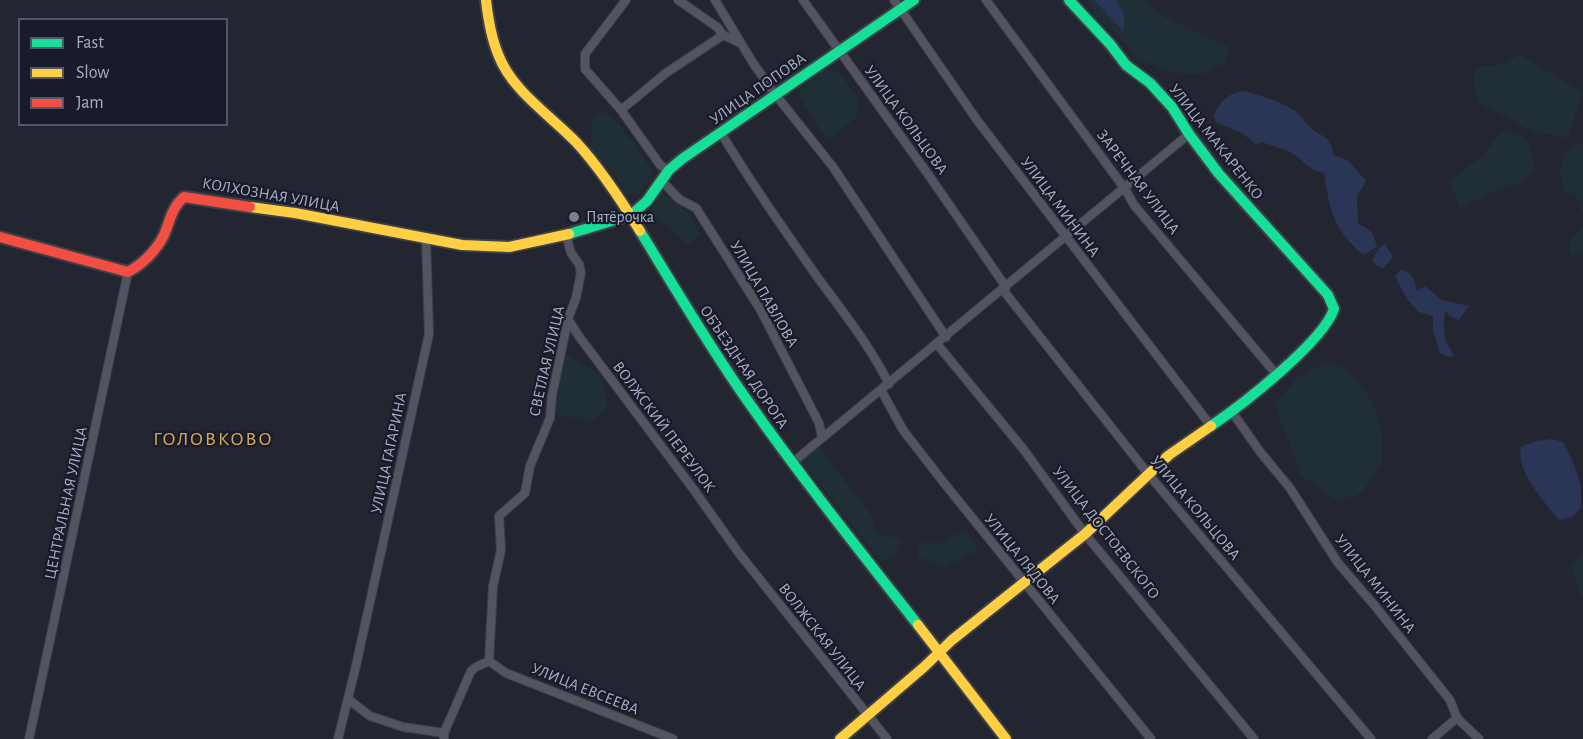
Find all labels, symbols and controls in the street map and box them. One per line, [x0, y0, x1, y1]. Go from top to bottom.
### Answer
legend [18, 18, 228, 126]
text: Fast [76, 34, 104, 52]
street label: УЛИЦА ПОПОВА [706, 49, 810, 129]
street label: УЛИЦА КОЛЬЦОВА [860, 62, 952, 178]
text: Slow [76, 64, 109, 82]
street label: УЛИЦА МАКАРЕНКО [1165, 80, 1267, 204]
text: Jam [76, 94, 104, 112]
street label: ЗАРЕЧНАЯ УЛИЦА [1092, 126, 1184, 238]
street label: УЛИЦА МИНИНА [1016, 153, 1104, 261]
street label: КОЛХОЗНАЯ УЛИЦА [201, 173, 341, 217]
place label: Пятёрочка [586, 207, 654, 227]
marker: Пятёрочка [567, 210, 581, 224]
street label: УЛИЦА ПАВЛОВА [726, 237, 802, 351]
street label: ОБЪЕЗДНАЯ ДОРОГА [696, 302, 792, 432]
street label: СВЕТЛАЯ УЛИЦА [525, 304, 569, 418]
street label: ВОЛЖСКИЙ ПЕРЕУЛОК [608, 358, 720, 496]
street label: УЛИЦА ГАГАРИНА [367, 390, 411, 516]
street label: ЦЕНТРАЛЬНАЯ УЛИЦА [40, 425, 92, 581]
district label: ГОЛОВКОВО [153, 427, 273, 451]
street label: УЛИЦА КОЛЬЦОВА [1146, 452, 1244, 564]
street label: УЛИЦА ДОСТОЕВСКОГО [1048, 463, 1164, 603]
street label: УЛИЦА ЛЯДОВА [980, 510, 1064, 608]
street label: УЛИЦА МИНИНА [1330, 531, 1420, 637]
street label: ВОЛЖСКАЯ УЛИЦА [774, 579, 870, 695]
street label: УЛИЦА ЕВСЕЕВА [528, 659, 642, 719]

